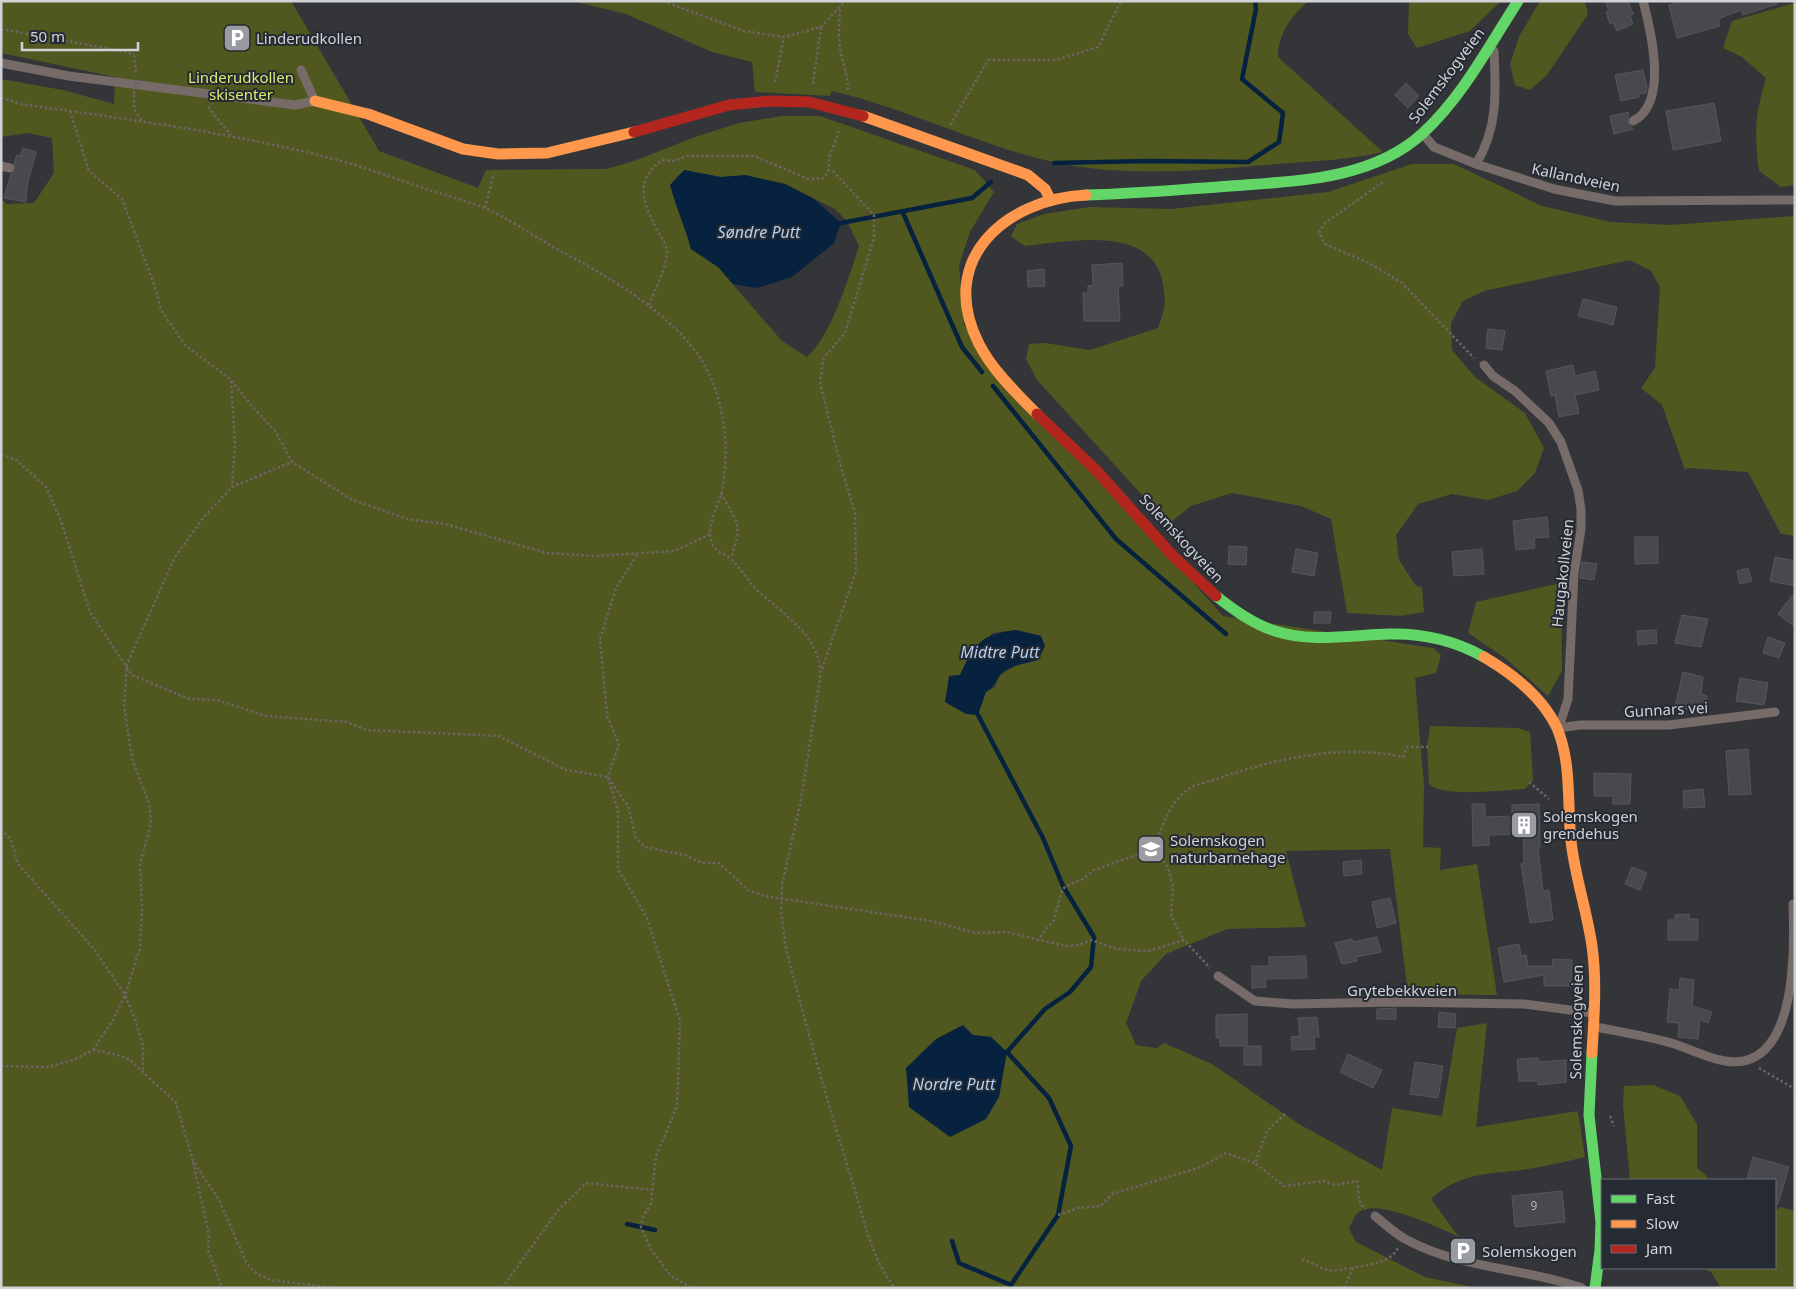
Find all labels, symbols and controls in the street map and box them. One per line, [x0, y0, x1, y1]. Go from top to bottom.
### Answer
scale bar [22, 20, 139, 52]
parking icon: Linderudkollen [222, 23, 252, 53]
street label: Solemskogveien [1403, 23, 1489, 127]
text: 50 m [30, 26, 65, 46]
place label: Linderudkollen [256, 28, 362, 48]
park label: Linderudkollen skisenter [188, 67, 294, 104]
street label: Kallandveien [1530, 158, 1622, 196]
water label: Søndre Putt [718, 221, 801, 243]
street label: Solemskogveien [1136, 489, 1228, 587]
street label: Haugakollveien [1546, 518, 1578, 628]
water label: Midtre Putt [960, 641, 1040, 663]
street label: Gunnars vei [1623, 697, 1709, 721]
place label: Solemskogen grendehus [1543, 806, 1638, 843]
building icon: Solemskogen grendehus [1509, 810, 1539, 840]
place label: Solemskogen naturbarnehage [1170, 830, 1286, 867]
school or university icon: Solemskogen naturbarnehage [1136, 834, 1166, 864]
street label: Solemskogveien [1565, 964, 1587, 1080]
street label: Grytebekkveien [1347, 980, 1457, 1000]
water label: Nordre Putt [913, 1073, 996, 1095]
legend [1601, 1179, 1776, 1269]
text: Fast [1646, 1188, 1675, 1208]
house number: 9 [1531, 1197, 1538, 1214]
text: Slow [1646, 1213, 1679, 1233]
parking icon: Solemskogen [1448, 1236, 1478, 1266]
text: Jam [1644, 1238, 1673, 1258]
place label: Solemskogen [1482, 1241, 1577, 1261]

